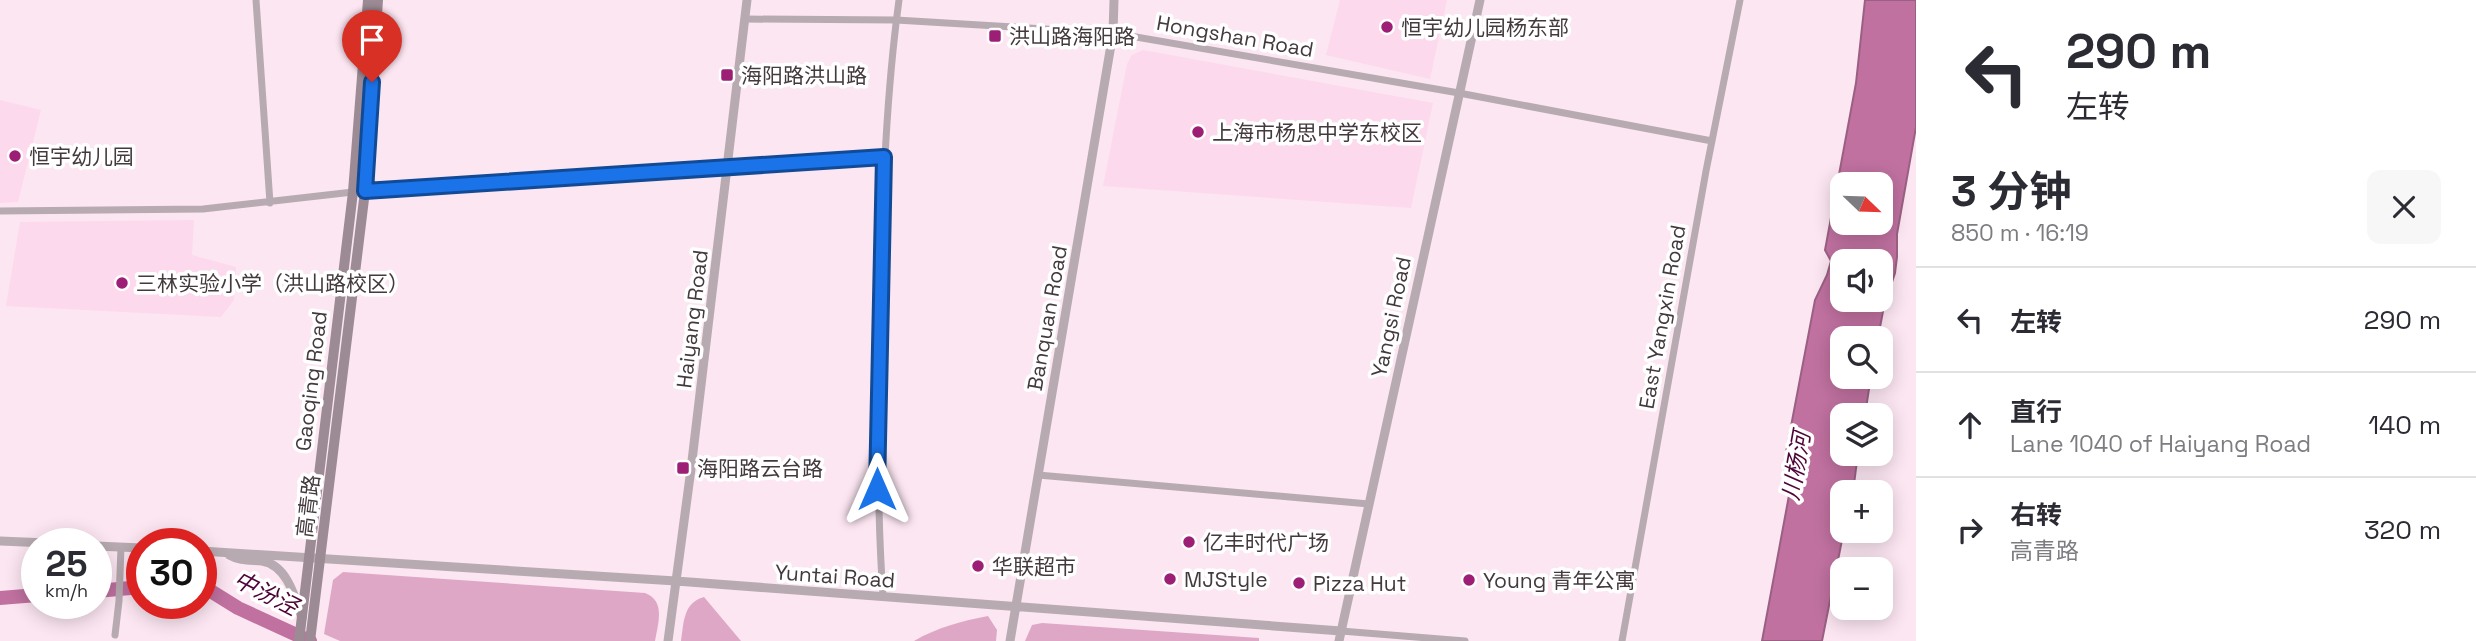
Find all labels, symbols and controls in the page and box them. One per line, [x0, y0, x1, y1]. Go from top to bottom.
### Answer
street label: Hongshan Road [1154, 9, 1316, 63]
pin [342, 10, 402, 82]
place label: 恒宇幼儿园杨东部 [1401, 14, 1569, 41]
marker: 恒宇幼儿园杨东部 [1379, 19, 1395, 35]
text: 290 m [2066, 20, 2211, 82]
icon: arrive [353, 21, 391, 59]
place label: 洪山路海阳路 [1009, 23, 1135, 50]
marker: 洪山路海阳路 [987, 28, 1003, 44]
icon: left [1951, 28, 2042, 119]
place label: 海阳路洪山路 [741, 62, 867, 89]
marker: 海阳路洪山路 [719, 67, 735, 83]
text: 左转 [2066, 87, 2130, 127]
place label: 上海市杨思中学东校区 [1212, 119, 1422, 146]
marker: 上海市杨思中学东校区 [1190, 124, 1206, 140]
place label: 恒宇幼儿园 [29, 143, 134, 170]
marker: 恒宇幼儿园 [7, 148, 23, 164]
text: 3 分钟 [1951, 165, 2071, 218]
button: close [2367, 170, 2441, 244]
north arrow [1830, 172, 1894, 234]
map controls [1830, 172, 1893, 620]
text: 850 m · 16:19 [1951, 218, 2089, 248]
street label: East Yangxin Road [1633, 223, 1691, 411]
street label: Banquan Road [1021, 243, 1073, 393]
street label: Haiyang Road [670, 248, 714, 390]
button: sound [1830, 249, 1893, 312]
street label: Yangsi Road [1365, 254, 1417, 380]
place label: 三林实验小学（洪山路校区） [136, 270, 409, 297]
marker: 三林实验小学（洪山路校区） [114, 275, 130, 291]
icon: left [1951, 301, 1989, 339]
text: 290 m [2364, 303, 2441, 337]
text: 左转 [2010, 305, 2062, 339]
street label: Gaoqing Road [289, 310, 333, 452]
button: search [1830, 326, 1893, 389]
text: 直行 [2010, 395, 2062, 429]
button: layers [1830, 403, 1893, 466]
icon: ahead [1951, 406, 1989, 444]
text: 140 m [2368, 408, 2441, 442]
water label: 川杨河 [1775, 425, 1817, 503]
text: Lane 1040 of Haiyang Road [2010, 429, 2311, 459]
position arrow [840, 452, 914, 526]
place label: 海阳路云台路 [697, 455, 823, 482]
marker: 海阳路云台路 [675, 460, 691, 476]
street label: 高青路 [291, 473, 325, 539]
button: + [1830, 480, 1893, 543]
text: 右转 [2010, 498, 2062, 532]
icon: right [1951, 511, 1989, 549]
text: 320 m [2364, 513, 2441, 547]
speed limit sign: 30 [126, 528, 217, 619]
place label: 亿丰时代广场 [1203, 529, 1329, 556]
marker: 亿丰时代广场 [1181, 534, 1197, 550]
text: 高青路 [2010, 536, 2079, 566]
text: 25 [46, 542, 87, 586]
place label: 华联超市 [992, 553, 1076, 580]
button: − [1830, 557, 1893, 620]
street label: Yuntai Road [774, 558, 896, 594]
marker: 华联超市 [970, 558, 986, 574]
water label: 中汾泾 [228, 564, 305, 623]
place label: MJStyle [1184, 566, 1268, 593]
place label: Young 青年公寓 [1483, 567, 1636, 594]
place label: Pizza Hut [1313, 570, 1406, 597]
marker: MJStyle [1162, 571, 1178, 587]
marker: Young 青年公寓 [1461, 572, 1477, 588]
marker: Pizza Hut [1291, 575, 1307, 591]
text: km/h [45, 579, 88, 602]

